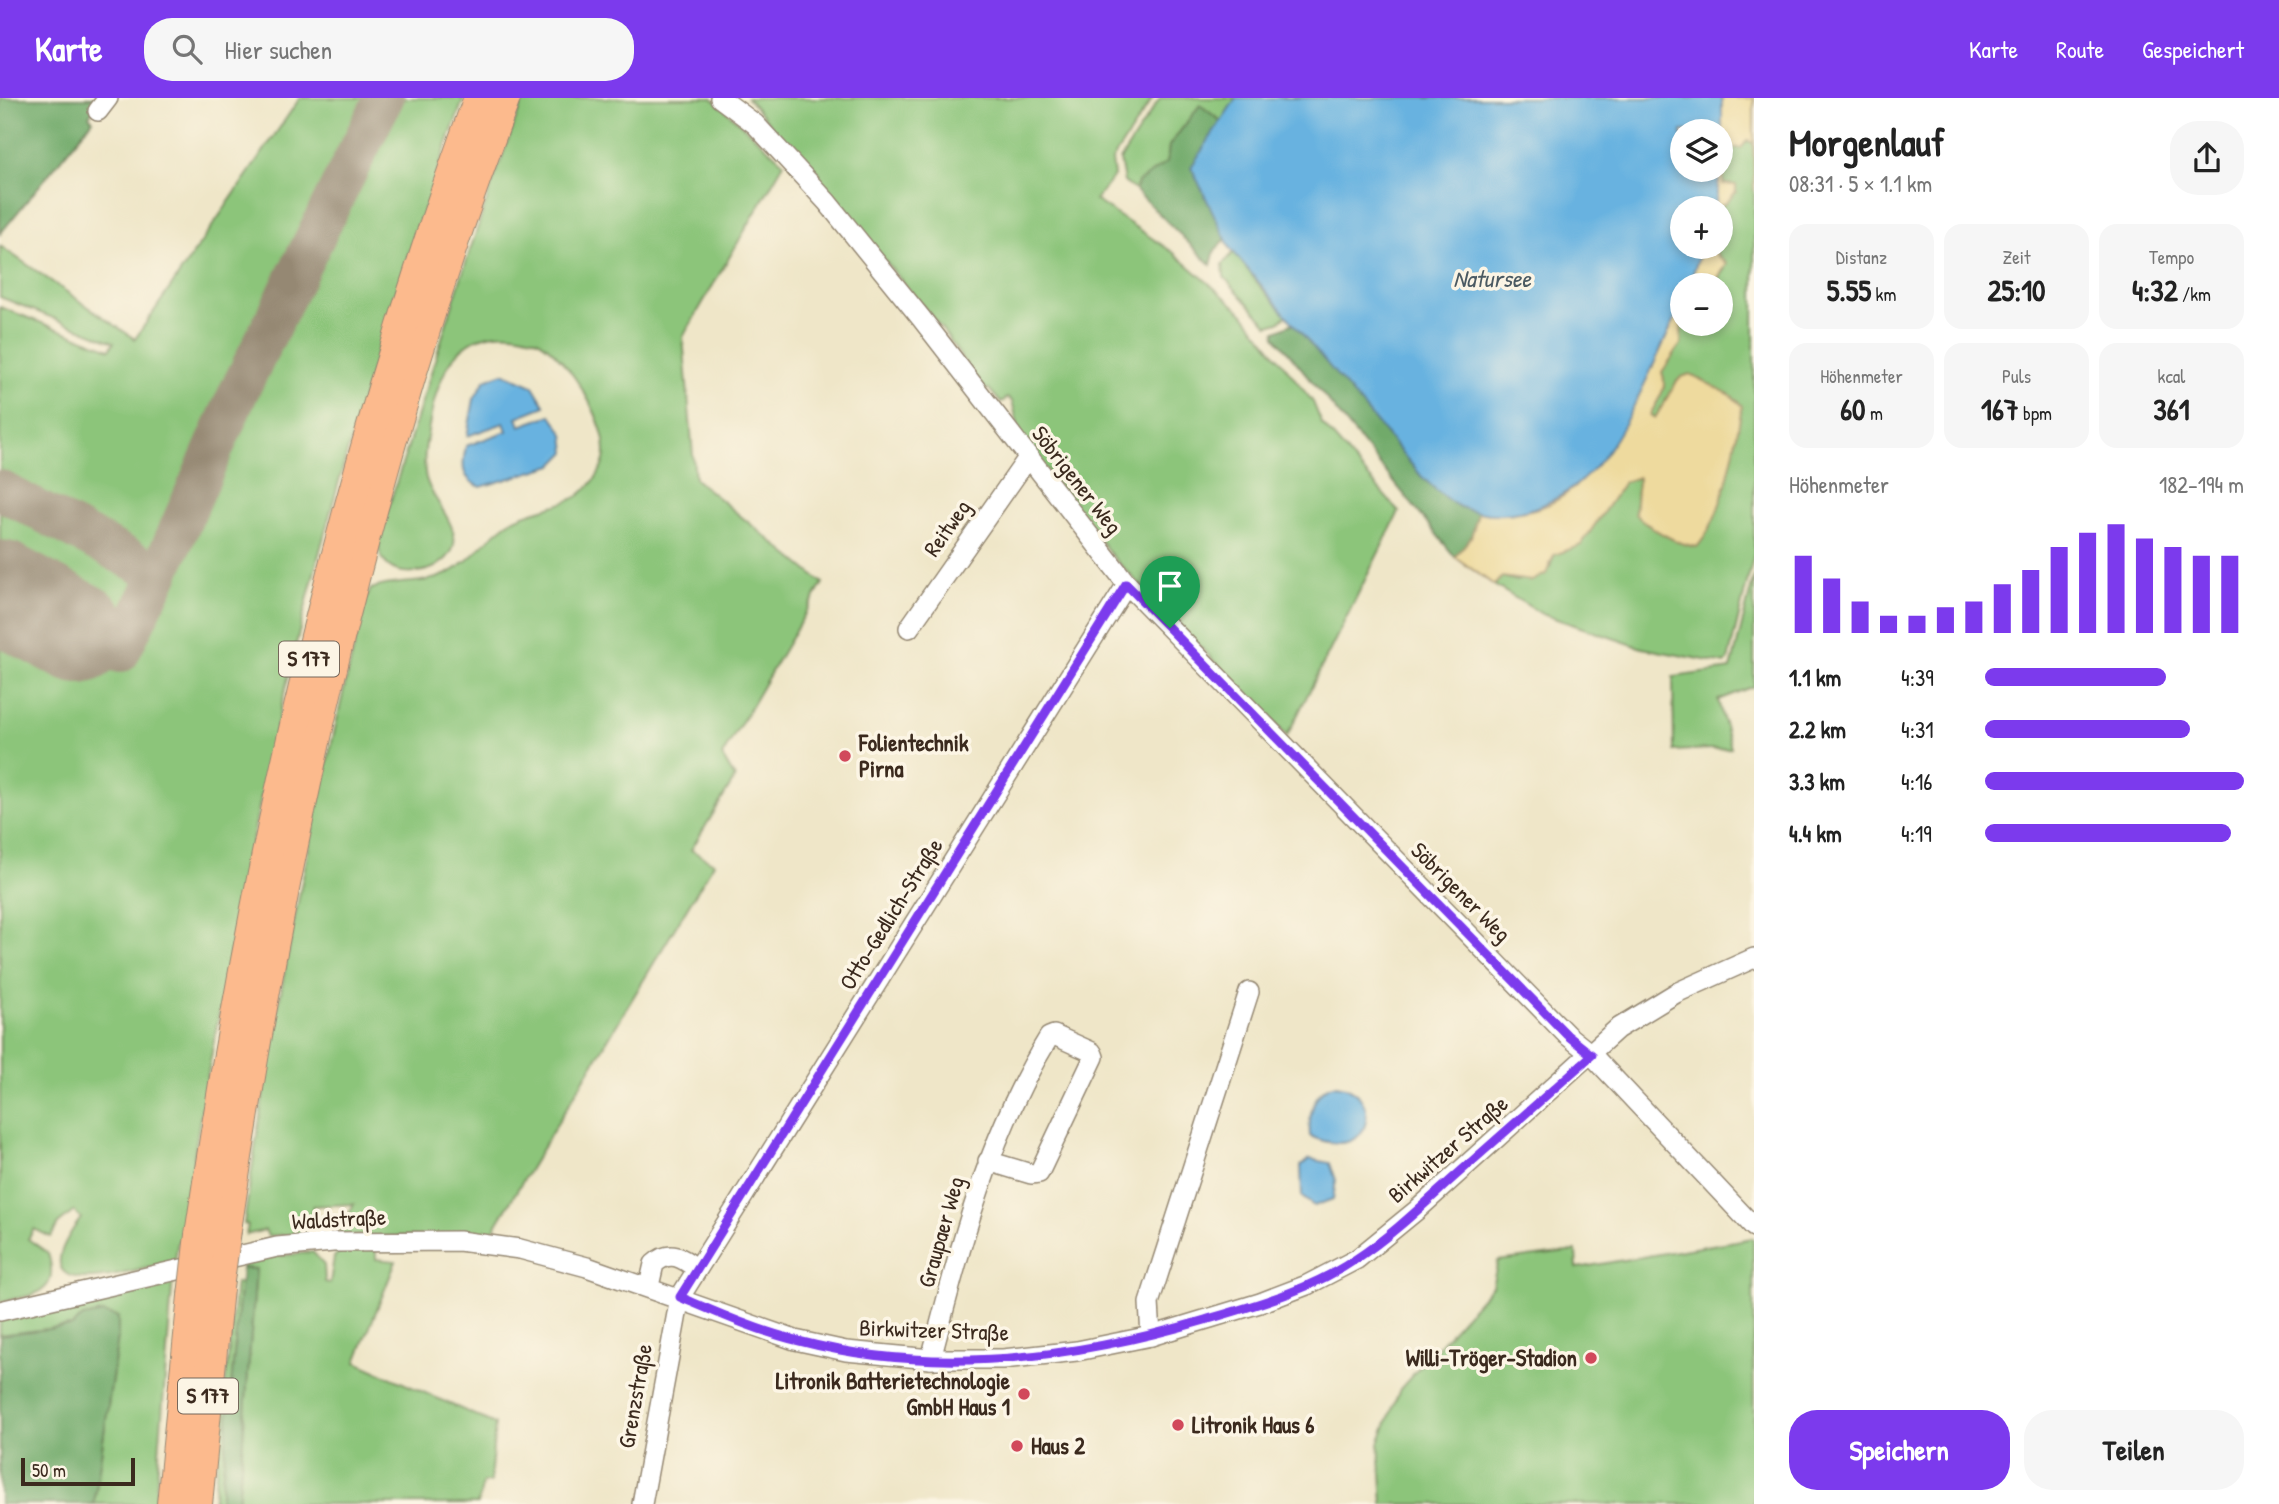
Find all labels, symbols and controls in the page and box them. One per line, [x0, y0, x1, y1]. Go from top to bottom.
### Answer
search box [144, 18, 634, 81]
text: Karte [35, 27, 102, 71]
icon: search [168, 30, 206, 68]
text: Hier suchen [224, 32, 332, 67]
text: Karte [1969, 33, 2018, 65]
text: Route [2056, 33, 2104, 65]
text: Gespeichert [2142, 33, 2244, 65]
text: Morgenlauf [1789, 116, 1945, 168]
map controls [1670, 119, 1733, 336]
button: layers [1670, 119, 1733, 182]
button: share [2170, 121, 2244, 195]
text: 08:31 · 5 × 1.1 km [1789, 168, 1932, 199]
button: + [1670, 196, 1733, 259]
text: Distanz [1836, 244, 1887, 270]
text: Zeit [2003, 244, 2031, 270]
text: Tempo [2149, 244, 2194, 270]
water label: Natursee [1453, 262, 1532, 294]
text: 5.55 [1827, 270, 1871, 310]
text: 25:10 [1987, 270, 2046, 310]
text: 4:32 [2132, 270, 2178, 310]
button: − [1670, 273, 1733, 336]
text: km [1871, 281, 1896, 307]
text: /km [2178, 281, 2211, 307]
text: Höhenmeter [1820, 363, 1903, 389]
text: Puls [2002, 363, 2031, 389]
text: kcal [2158, 363, 2185, 389]
text: 60 [1840, 389, 1866, 429]
text: 167 [1981, 389, 2019, 429]
text: 361 [2153, 389, 2190, 429]
text: m [1866, 400, 1883, 426]
text: bpm [2019, 400, 2052, 426]
street label: Söbrigener Weg [1025, 419, 1130, 540]
text: Höhenmeter [1789, 469, 1889, 500]
text: 182–194 m [2159, 469, 2244, 500]
street label: Reitweg [916, 493, 977, 562]
pin [1140, 556, 1200, 628]
icon: arrive [1151, 567, 1189, 605]
road number: S 177 [279, 642, 339, 676]
text: 1.1 km [1789, 662, 1841, 693]
text: 4:39 [1901, 662, 1934, 693]
text: 2.2 km [1789, 714, 1846, 745]
text: 4:31 [1901, 714, 1934, 745]
place label: Folientechnik Pirna [858, 727, 969, 784]
marker: Folientechnik Pirna [837, 748, 853, 764]
text: 3.3 km [1789, 766, 1845, 797]
text: 4:16 [1901, 766, 1933, 797]
text: 4.4 km [1789, 818, 1842, 849]
text: 4:19 [1901, 818, 1932, 849]
street label: Otto-Gedlich-Straße [832, 832, 950, 995]
street label: Söbrigener Weg [1404, 835, 1518, 949]
street label: Birkwitzer Straße [1381, 1088, 1514, 1209]
street label: Graupaer Weg [910, 1173, 971, 1291]
street label: Waldstraße [291, 1201, 387, 1236]
street label: Birkwitzer Straße [859, 1311, 1009, 1348]
street label: Grenzstraße [610, 1341, 659, 1450]
place label: Willi-Tröger-Stadion [1406, 1342, 1577, 1374]
marker: Willi-Tröger-Stadion [1583, 1350, 1599, 1366]
place label: Litronik Batterietechnologie GmbH Haus 1 [776, 1365, 1011, 1422]
road number: S 177 [178, 1378, 238, 1414]
marker: Litronik Batterietechnologie GmbH Haus 1 [1016, 1386, 1032, 1402]
place label: Litronik Haus 6 [1192, 1409, 1314, 1440]
button: Speichern [1789, 1410, 2010, 1490]
button: Teilen [2024, 1410, 2244, 1490]
marker: Litronik Haus 6 [1170, 1417, 1186, 1433]
place label: Haus 2 [1031, 1430, 1085, 1461]
marker: Haus 2 [1009, 1438, 1025, 1454]
scale bar [21, 1455, 135, 1487]
text: 50 m [32, 1457, 66, 1483]

